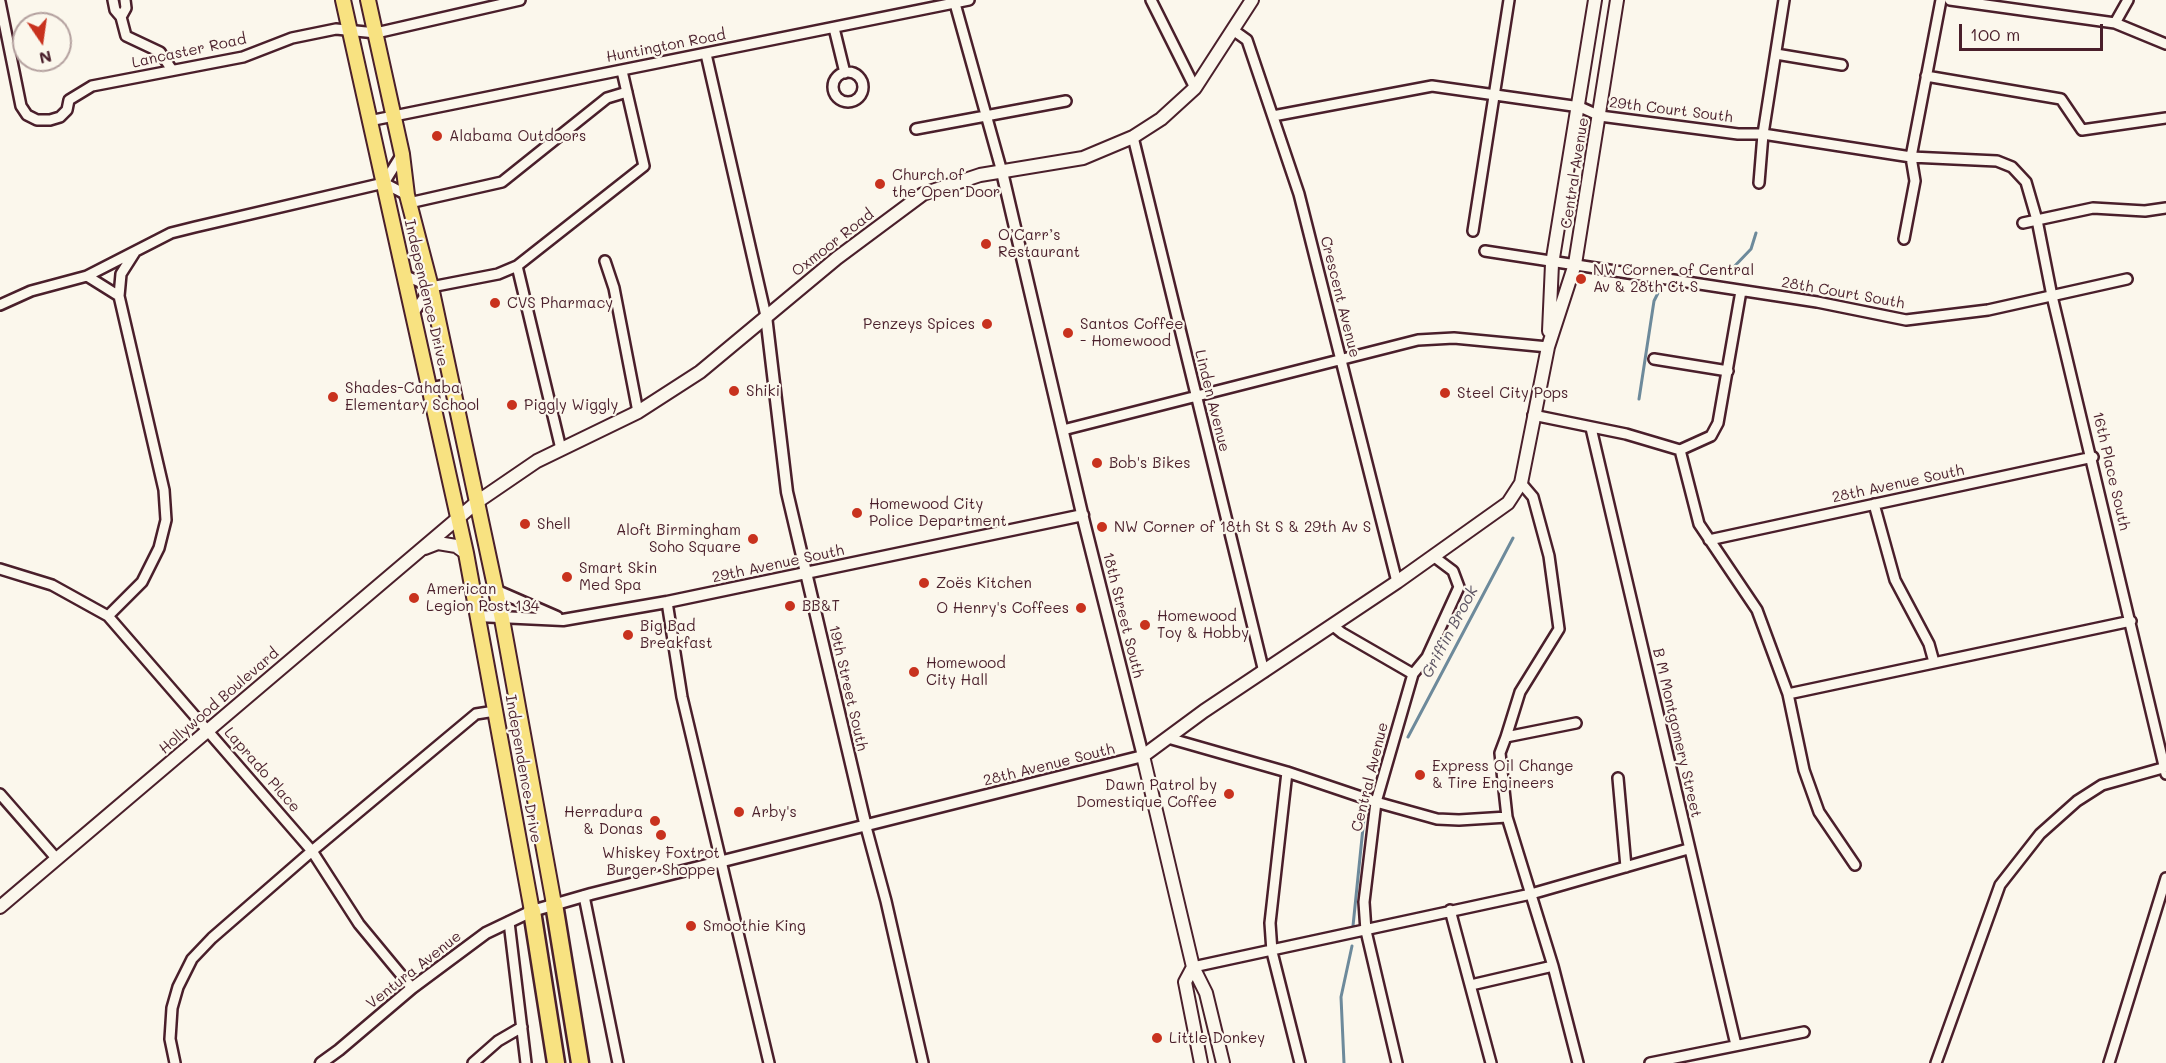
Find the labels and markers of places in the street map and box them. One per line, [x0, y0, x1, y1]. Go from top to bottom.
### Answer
place label: Alabama Outdoors [449, 127, 586, 145]
marker: Alabama Outdoors [430, 129, 444, 143]
place label: Church of the Open Door [892, 166, 1000, 201]
marker: Church of the Open Door [873, 177, 887, 191]
place label: O’Carr’s Restaurant [998, 226, 1080, 261]
marker: O’Carr’s Restaurant [979, 237, 993, 251]
place label: NW Corner of Central Av & 28th Ct S [1593, 261, 1754, 296]
marker: NW Corner of Central Av & 28th Ct S [1574, 272, 1588, 286]
place label: CVS Pharmacy [507, 294, 613, 312]
marker: CVS Pharmacy [488, 296, 502, 310]
place label: Penzeys Spices [863, 315, 975, 333]
place label: Santos Coffee - Homewood [1080, 315, 1184, 350]
marker: Penzeys Spices [980, 317, 994, 331]
marker: Santos Coffee - Homewood [1061, 326, 1075, 340]
place label: Shades-Cahaba Elementary School [345, 379, 480, 414]
place label: Shiki [746, 382, 780, 400]
marker: Shiki [727, 384, 741, 398]
place label: Steel City Pops [1457, 384, 1568, 402]
marker: Steel City Pops [1438, 386, 1452, 400]
marker: Shades-Cahaba Elementary School [326, 390, 340, 404]
place label: Piggly Wiggly [524, 396, 618, 414]
marker: Piggly Wiggly [505, 398, 519, 412]
place label: Bob's Bikes [1109, 454, 1191, 472]
marker: Bob's Bikes [1090, 456, 1104, 470]
place label: Homewood City Police Department [869, 495, 1007, 530]
marker: Homewood City Police Department [850, 506, 864, 520]
place label: Shell [537, 515, 571, 533]
marker: Shell [518, 517, 532, 531]
place label: NW Corner of 18th St S & 29th Av S [1114, 518, 1371, 536]
marker: NW Corner of 18th St S & 29th Av S [1095, 520, 1109, 534]
place label: Aloft Birmingham Soho Square [616, 521, 741, 556]
marker: Aloft Birmingham Soho Square [746, 532, 760, 546]
place label: Smart Skin Med Spa [579, 559, 657, 594]
marker: Smart Skin Med Spa [560, 570, 574, 584]
place label: Zoës Kitchen [936, 574, 1032, 592]
marker: Zoës Kitchen [917, 576, 931, 590]
place label: American Legion Post 134 [426, 580, 540, 615]
marker: American Legion Post 134 [407, 591, 421, 605]
place label: BB&T [802, 597, 840, 615]
marker: BB&T [783, 599, 797, 613]
place label: O Henry's Coffees [936, 599, 1069, 617]
marker: O Henry's Coffees [1074, 601, 1088, 615]
place label: Homewood Toy & Hobby [1157, 607, 1249, 642]
place label: Big Bad Breakfast [640, 617, 713, 652]
marker: Homewood Toy & Hobby [1138, 618, 1152, 632]
marker: Big Bad Breakfast [621, 628, 635, 642]
place label: Homewood City Hall [926, 654, 1006, 689]
marker: Homewood City Hall [907, 665, 921, 679]
place label: Express Oil Change & Tire Engineers [1432, 757, 1574, 792]
marker: Express Oil Change & Tire Engineers [1413, 768, 1427, 782]
place label: Dawn Patrol by Domestique Coffee [1076, 776, 1217, 811]
marker: Dawn Patrol by Domestique Coffee [1222, 787, 1236, 801]
place label: Herradura & Donas [564, 803, 643, 838]
place label: Arby's [751, 803, 797, 821]
marker: Arby's [732, 805, 746, 819]
marker: Herradura & Donas [648, 814, 662, 828]
marker: Whiskey Foxtrot Burger Shoppe [654, 828, 668, 842]
place label: Whiskey Foxtrot Burger Shoppe [602, 844, 720, 879]
place label: Smoothie King [703, 917, 806, 935]
marker: Smoothie King [684, 919, 698, 933]
place label: Little Donkey [1169, 1029, 1265, 1047]
marker: Little Donkey [1150, 1031, 1164, 1045]

